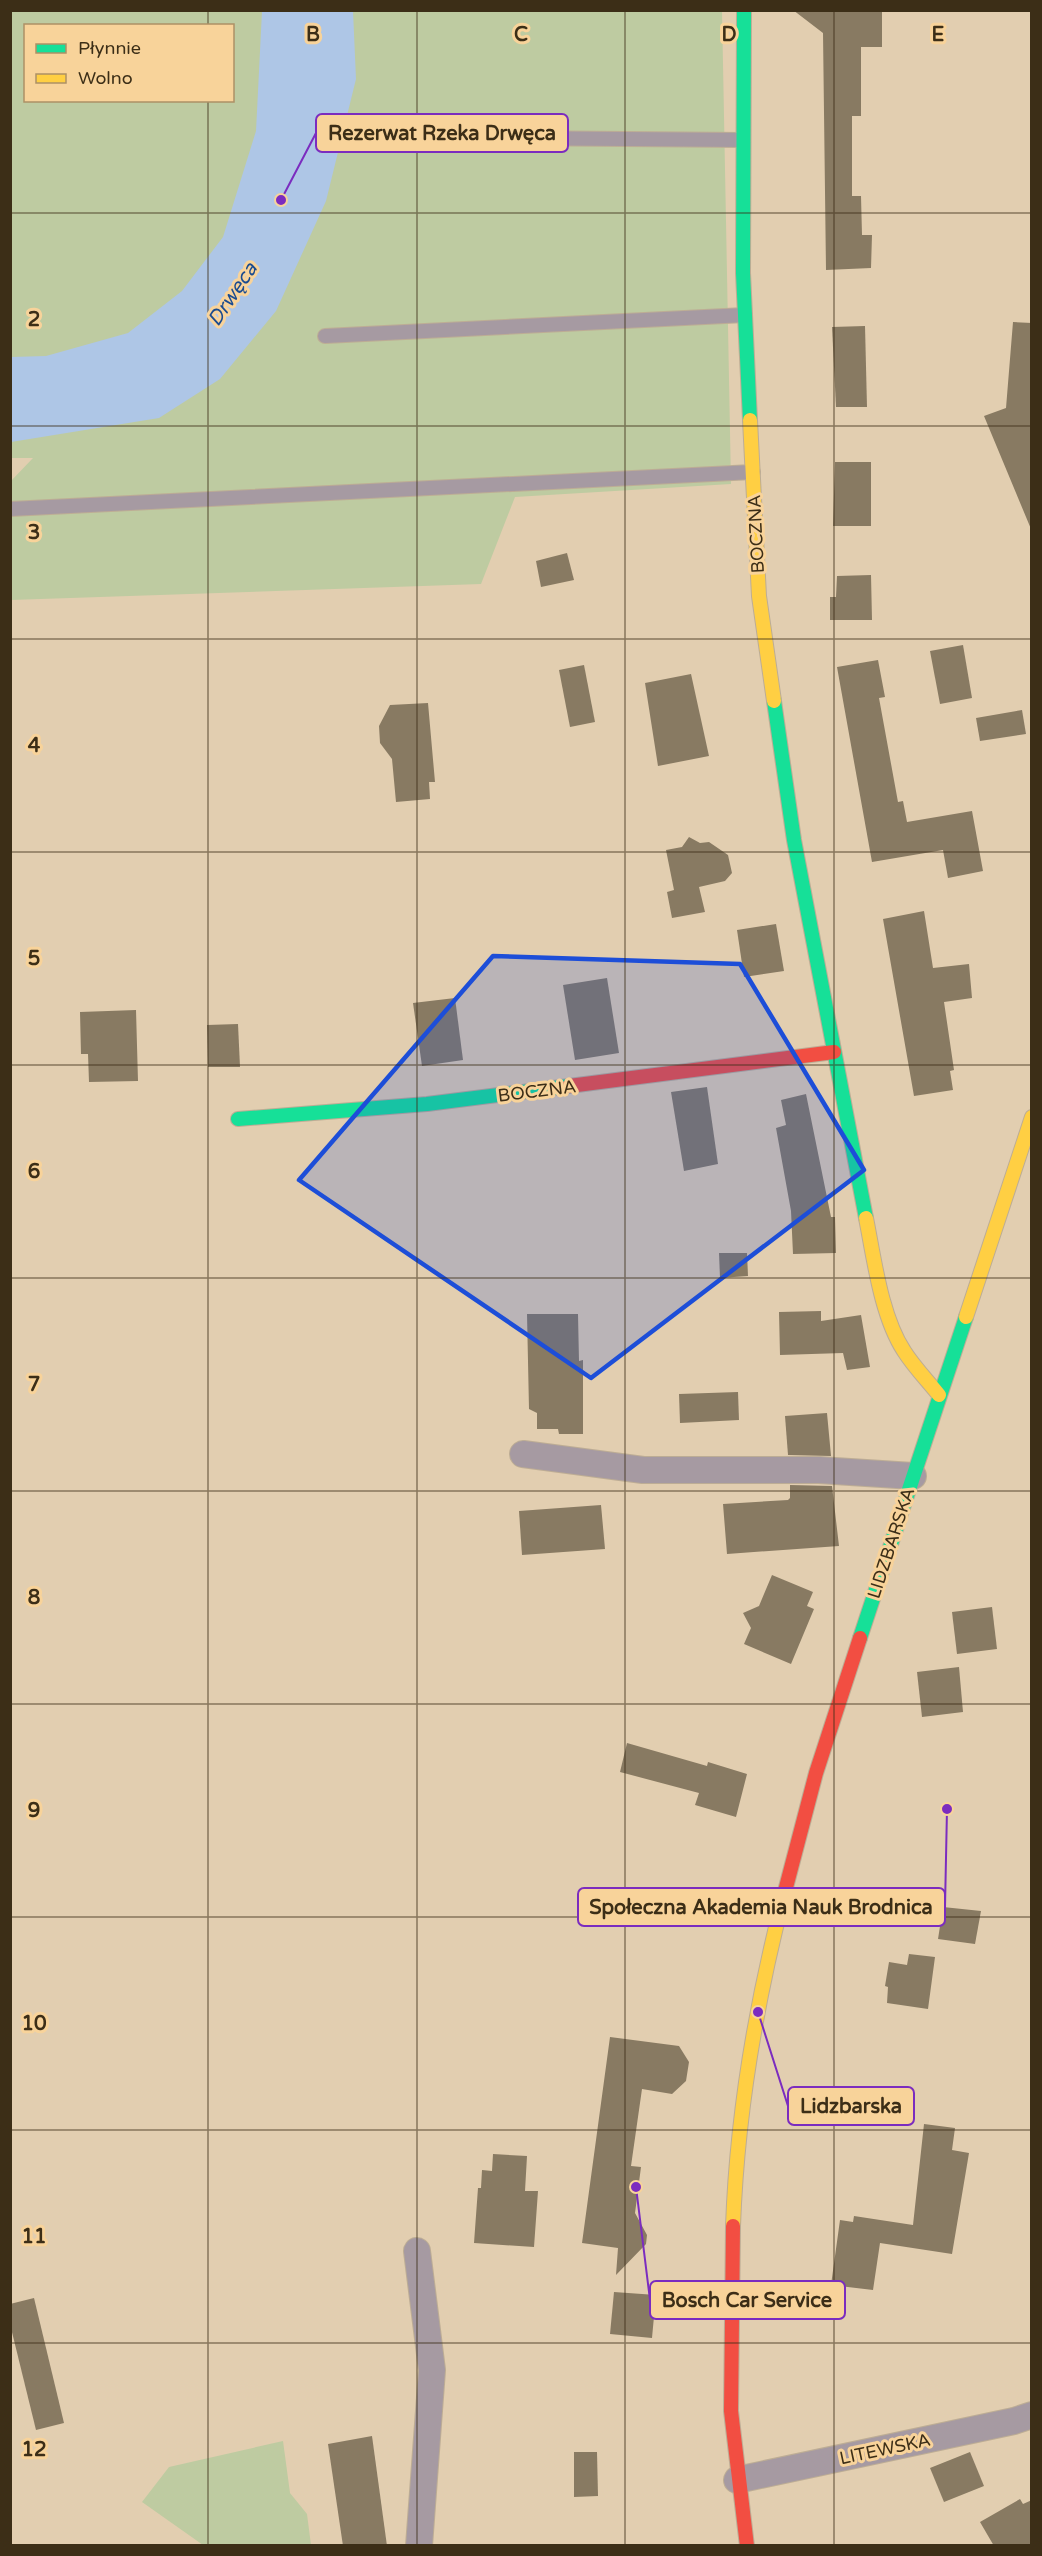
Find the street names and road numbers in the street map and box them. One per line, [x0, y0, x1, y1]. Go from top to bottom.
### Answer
street label: BOCZNA [743, 494, 769, 574]
street label: BOCZNA [496, 1075, 578, 1107]
street label: LIDZBARSKA [863, 1485, 919, 1601]
street label: LITEWSKA [838, 2429, 932, 2469]

